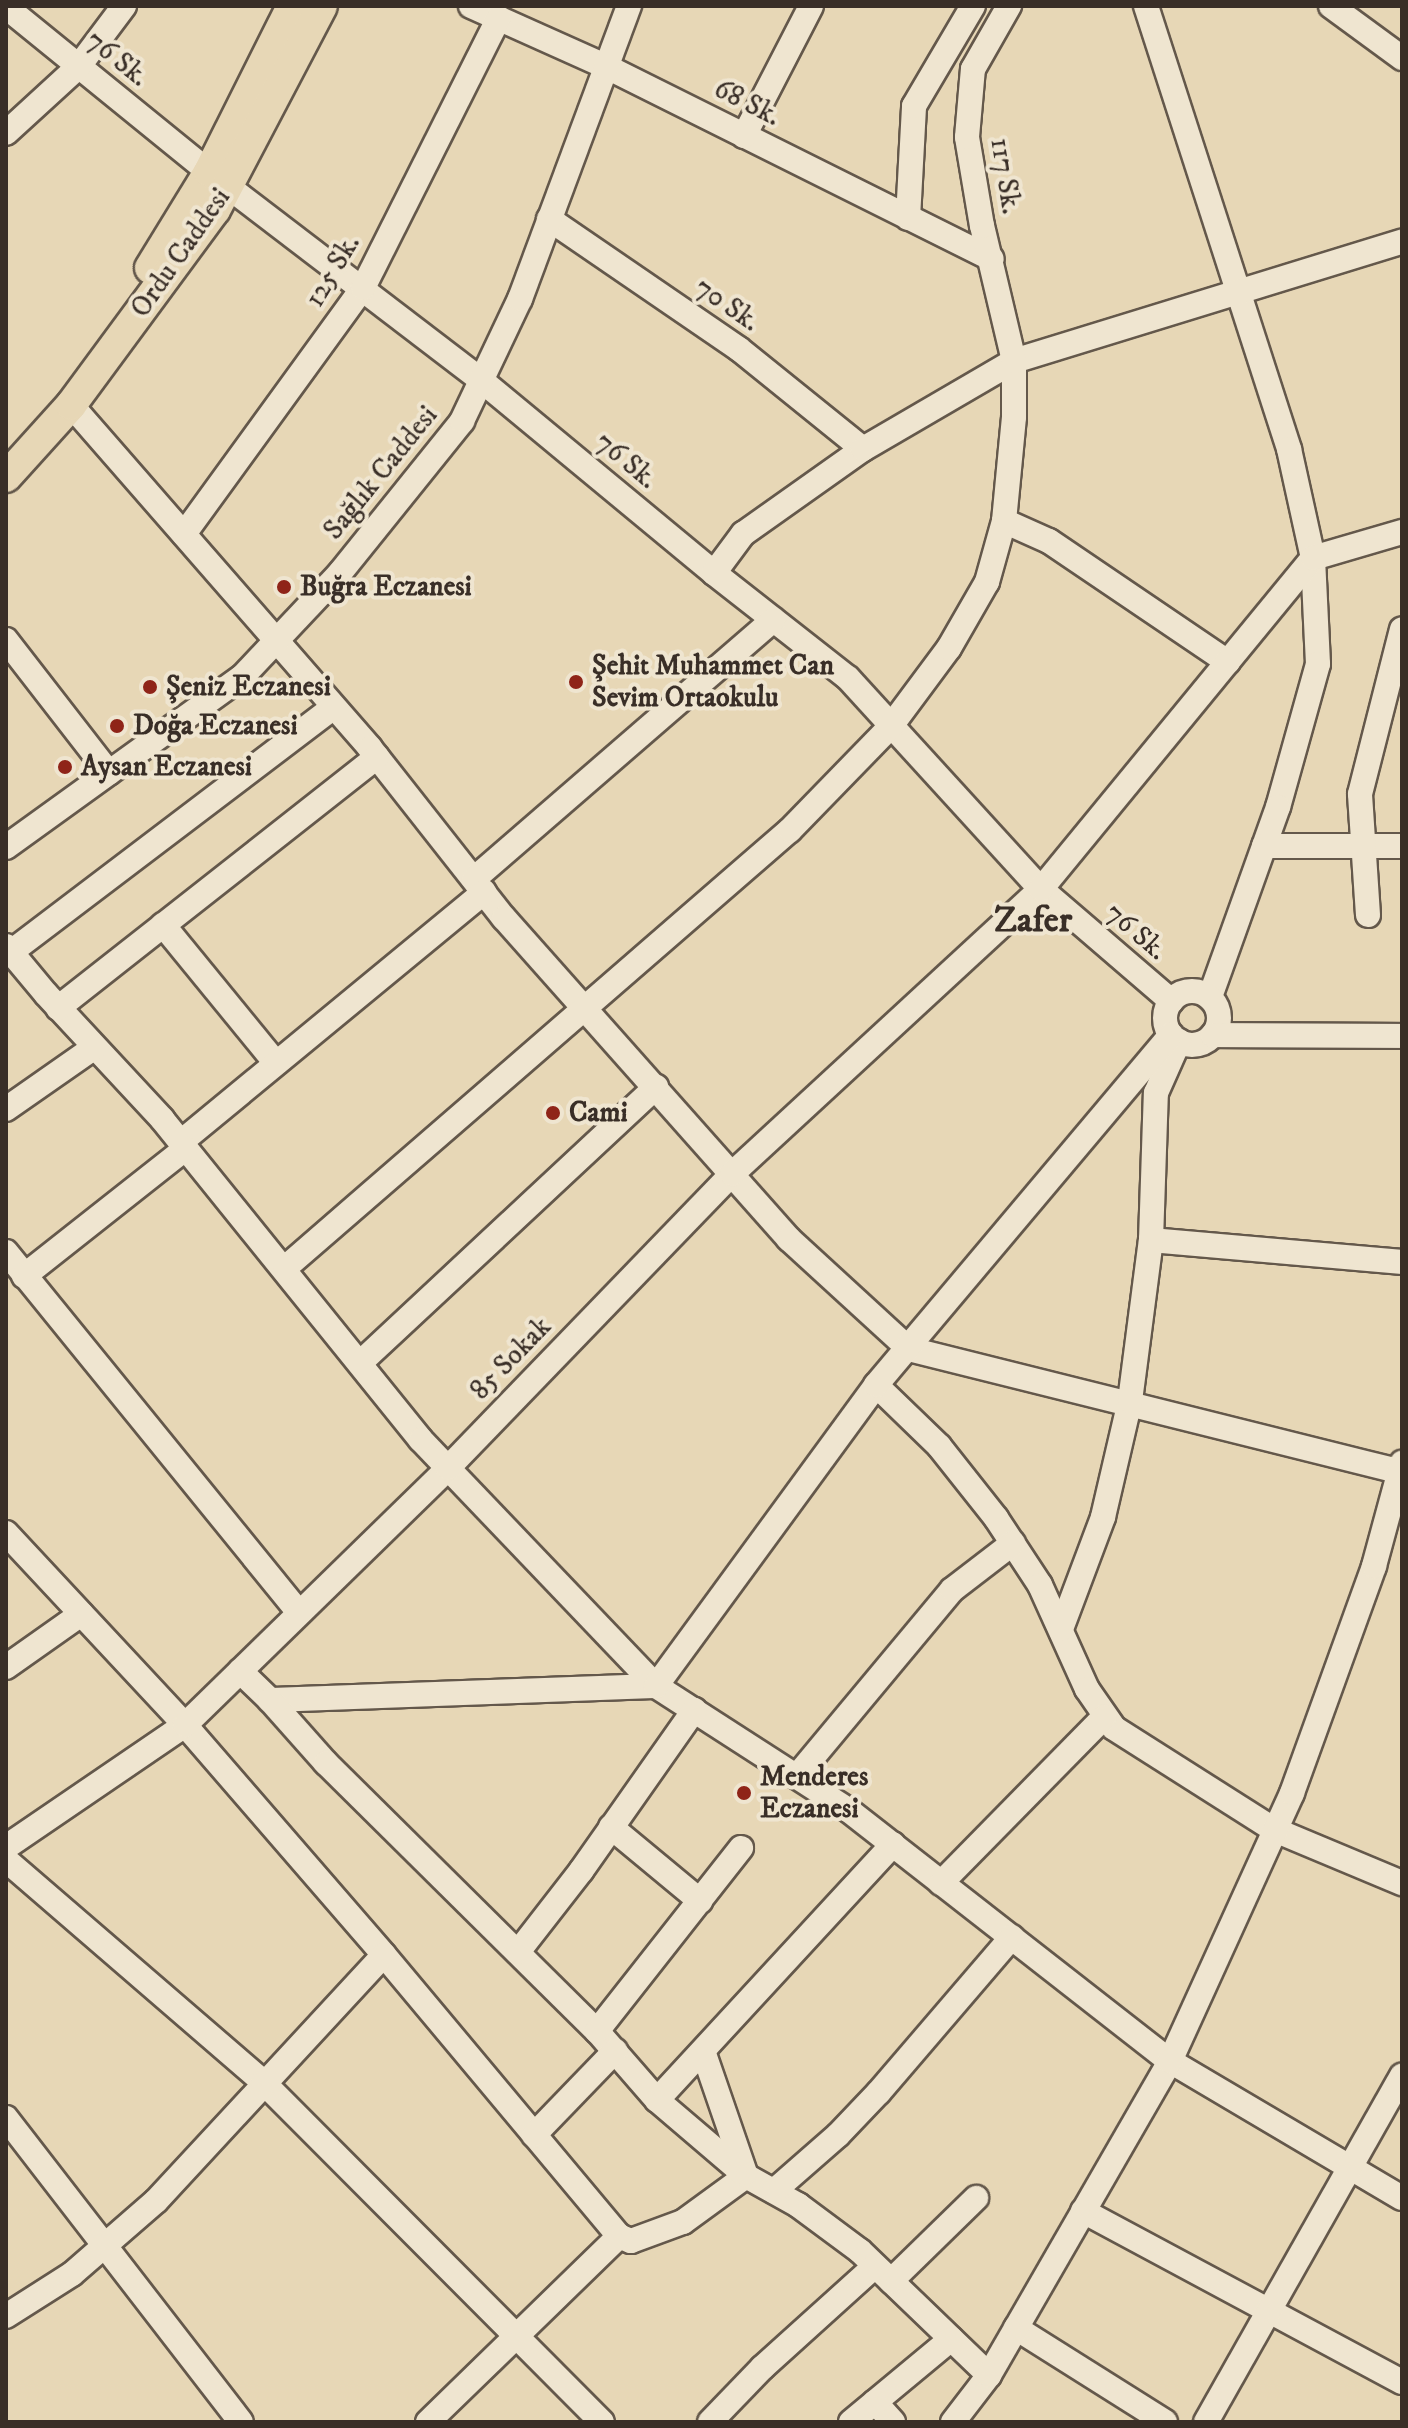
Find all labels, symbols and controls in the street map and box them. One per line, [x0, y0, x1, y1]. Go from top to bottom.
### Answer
street label: 76 Sk. [79, 24, 155, 94]
street label: 68 Sk. [708, 72, 786, 134]
street label: 117 Sk. [982, 136, 1028, 216]
street label: Ordu Caddesi [124, 182, 238, 324]
street label: 125 Sk. [298, 228, 368, 314]
street label: 70 Sk. [688, 271, 766, 339]
street label: Sağlık Caddesi [317, 399, 445, 547]
street label: 76 Sk. [588, 426, 664, 496]
place label: Buğra Eczanesi [300, 570, 472, 604]
marker: Buğra Eczanesi [275, 578, 293, 596]
place label: Şehit Muhammet Can Sevim Ortaokulu [592, 649, 834, 715]
place label: Şeniz Eczanesi [166, 670, 331, 704]
marker: Şehit Muhammet Can Sevim Ortaokulu [567, 673, 585, 691]
marker: Şeniz Eczanesi [141, 678, 159, 696]
place label: Doğa Eczanesi [133, 709, 298, 743]
marker: Doğa Eczanesi [108, 717, 126, 735]
place label: Aysan Eczanesi [81, 750, 252, 784]
marker: Aysan Eczanesi [56, 758, 74, 776]
street label: 76 Sk. [1098, 896, 1174, 968]
district label: Zafer [994, 899, 1072, 943]
place label: Cami [569, 1096, 628, 1130]
marker: Cami [544, 1104, 562, 1122]
street label: 85 Sokak [464, 1311, 558, 1407]
place label: Menderes Eczanesi [760, 1760, 868, 1826]
marker: Menderes Eczanesi [735, 1784, 753, 1802]

